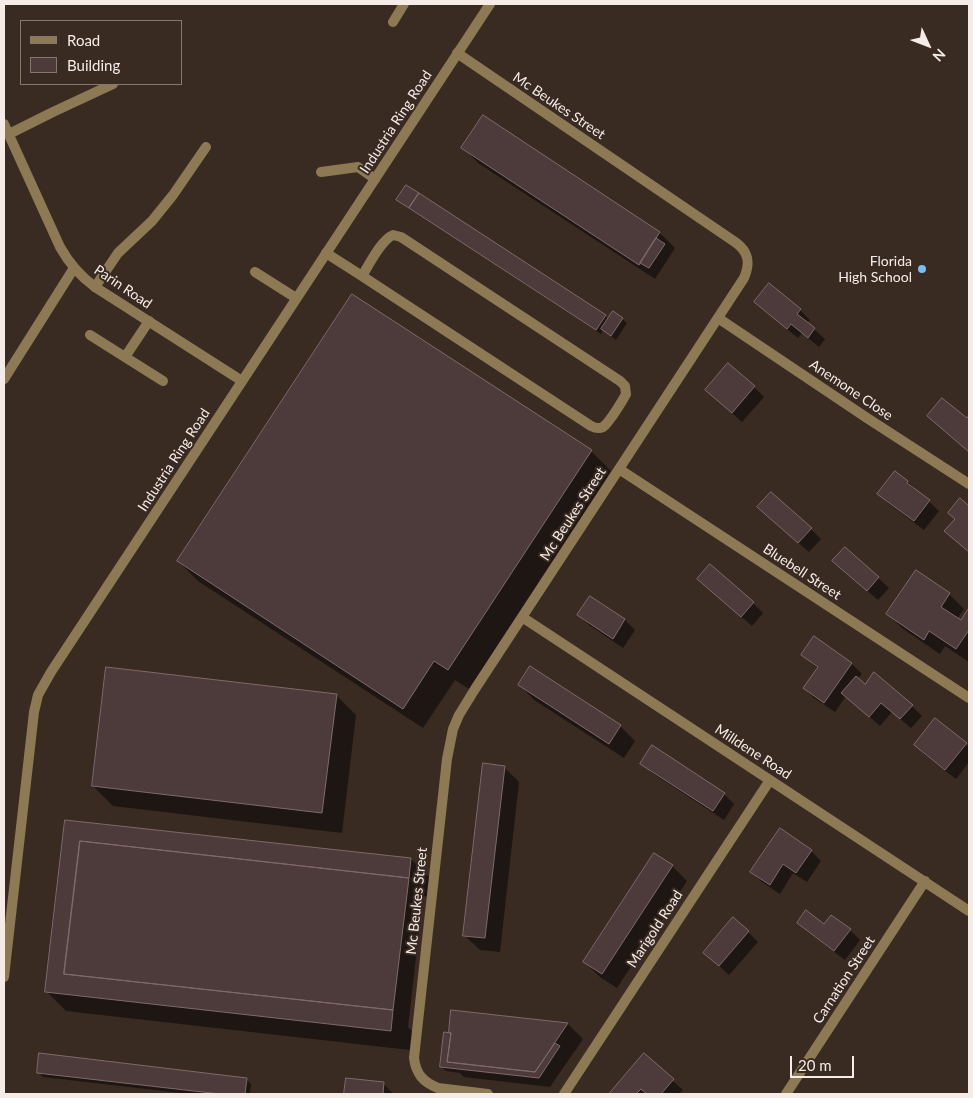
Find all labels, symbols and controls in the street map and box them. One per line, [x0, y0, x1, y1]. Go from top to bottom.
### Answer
legend [20, 20, 182, 85]
north arrow [903, 20, 953, 70]
text: Road [67, 31, 100, 49]
text: N [929, 46, 949, 65]
text: Building [67, 56, 120, 74]
street label: Industria Ring Road [357, 67, 435, 177]
street label: Mc Beukes Street [510, 69, 608, 143]
place label: Florida High School [838, 253, 912, 286]
street label: Parin Road [91, 262, 155, 312]
marker: Florida High School [916, 263, 928, 275]
street label: Anemone Close [806, 356, 896, 424]
street label: Industria Ring Road [135, 405, 213, 515]
street label: Mc Beukes Street [537, 464, 609, 564]
street label: Bluebell Street [760, 541, 844, 603]
street label: Milldene Road [712, 721, 794, 783]
street label: Mc Beukes Street [403, 847, 431, 955]
street label: Marigold Road [624, 887, 686, 971]
street label: Carnation Street [809, 933, 879, 1027]
scale bar [793, 1046, 857, 1078]
text: 20 m [798, 1056, 832, 1074]

